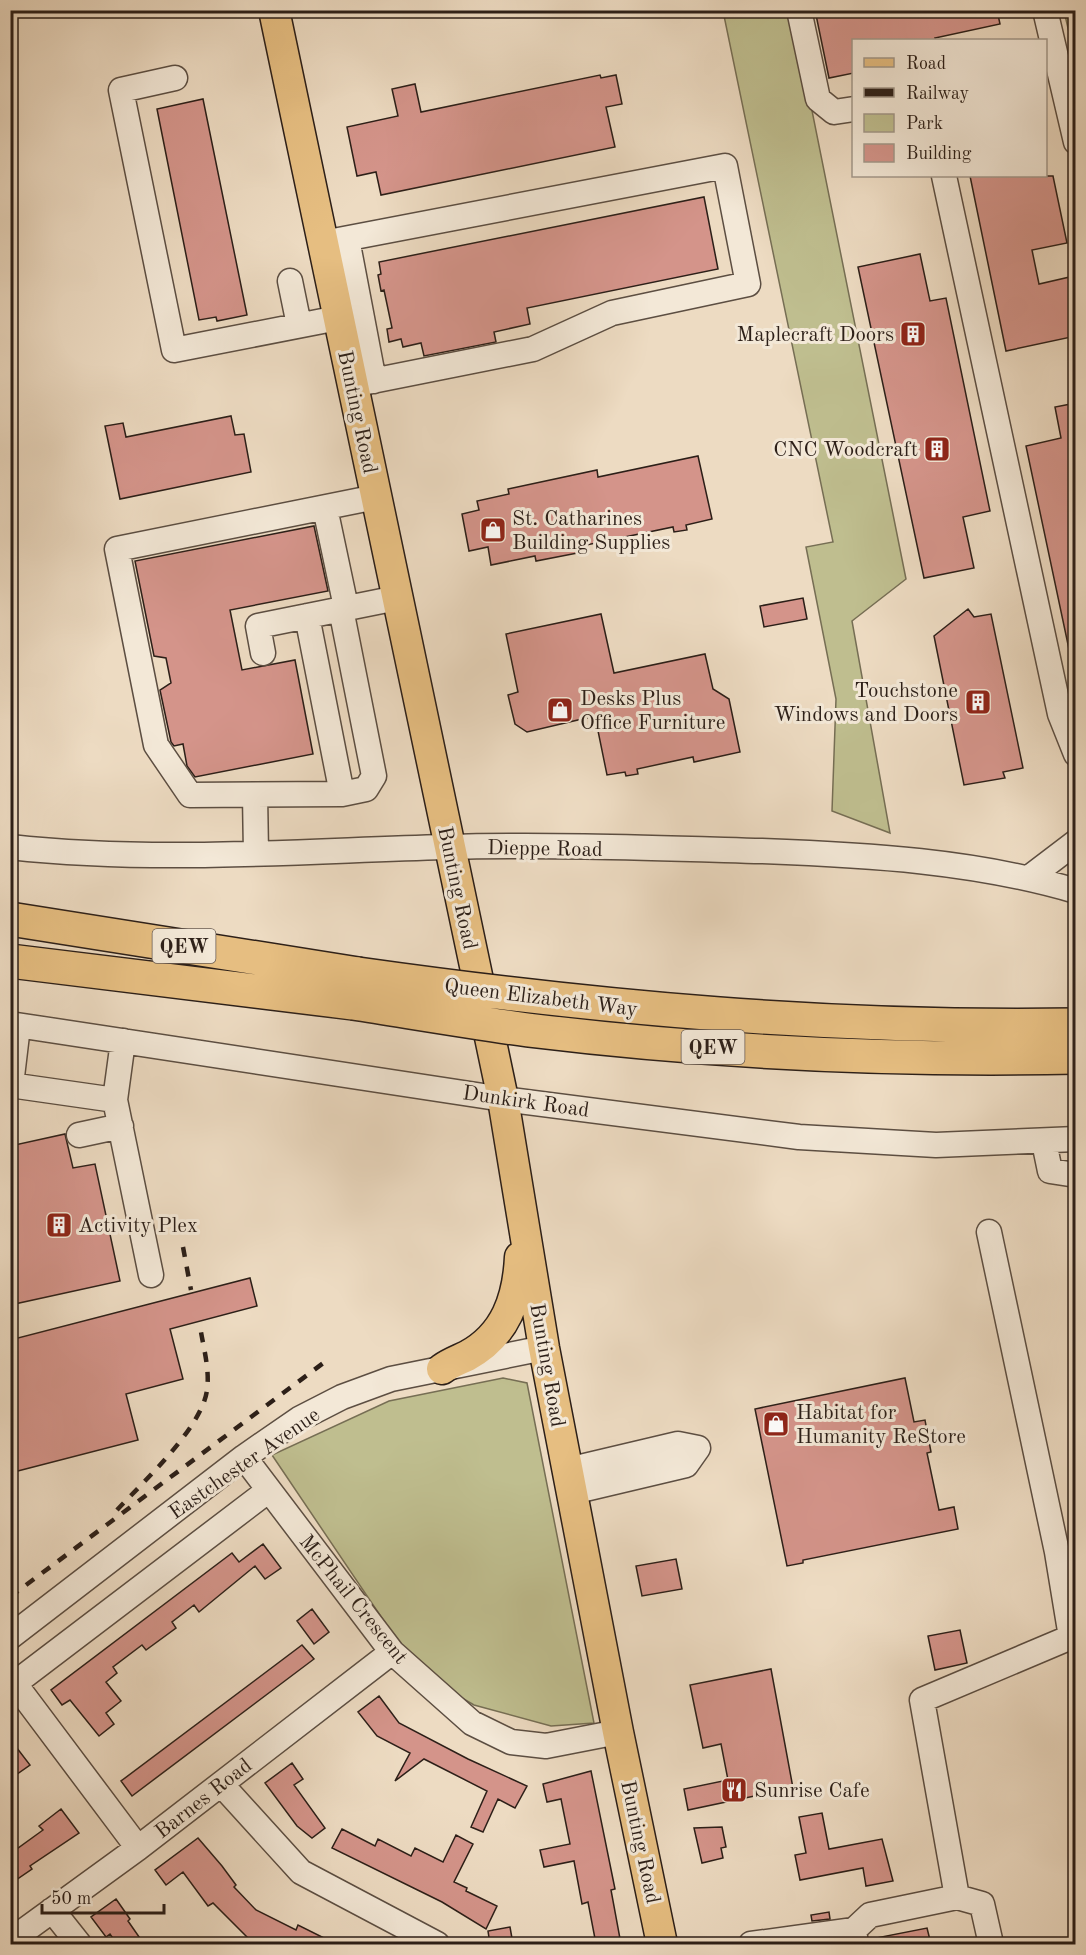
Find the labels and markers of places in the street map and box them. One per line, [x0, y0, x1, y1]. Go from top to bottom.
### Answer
building icon: Maplecraft Doors [898, 319, 928, 349]
place label: Maplecraft Doors [737, 325, 894, 346]
building icon: CNC Woodcraft [922, 434, 952, 464]
place label: CNC Woodcraft [773, 440, 918, 461]
place label: St. Catharines Building Supplies [512, 509, 670, 554]
shop icon: St. Catharines Building Supplies [478, 515, 508, 545]
place label: Touchstone Windows and Doors [774, 681, 958, 726]
building icon: Touchstone Windows and Doors [963, 687, 993, 717]
place label: Desks Plus Office Furniture [580, 689, 725, 734]
shop icon: Desks Plus Office Furniture [545, 695, 575, 725]
building icon: Activity Plex [44, 1210, 74, 1240]
place label: Activity Plex [78, 1216, 198, 1237]
place label: Habitat for Humanity ReStore [796, 1403, 966, 1448]
shop icon: Habitat for Humanity ReStore [761, 1409, 791, 1439]
restaurant icon: Sunrise Cafe [719, 1775, 749, 1805]
place label: Sunrise Cafe [754, 1781, 870, 1802]

